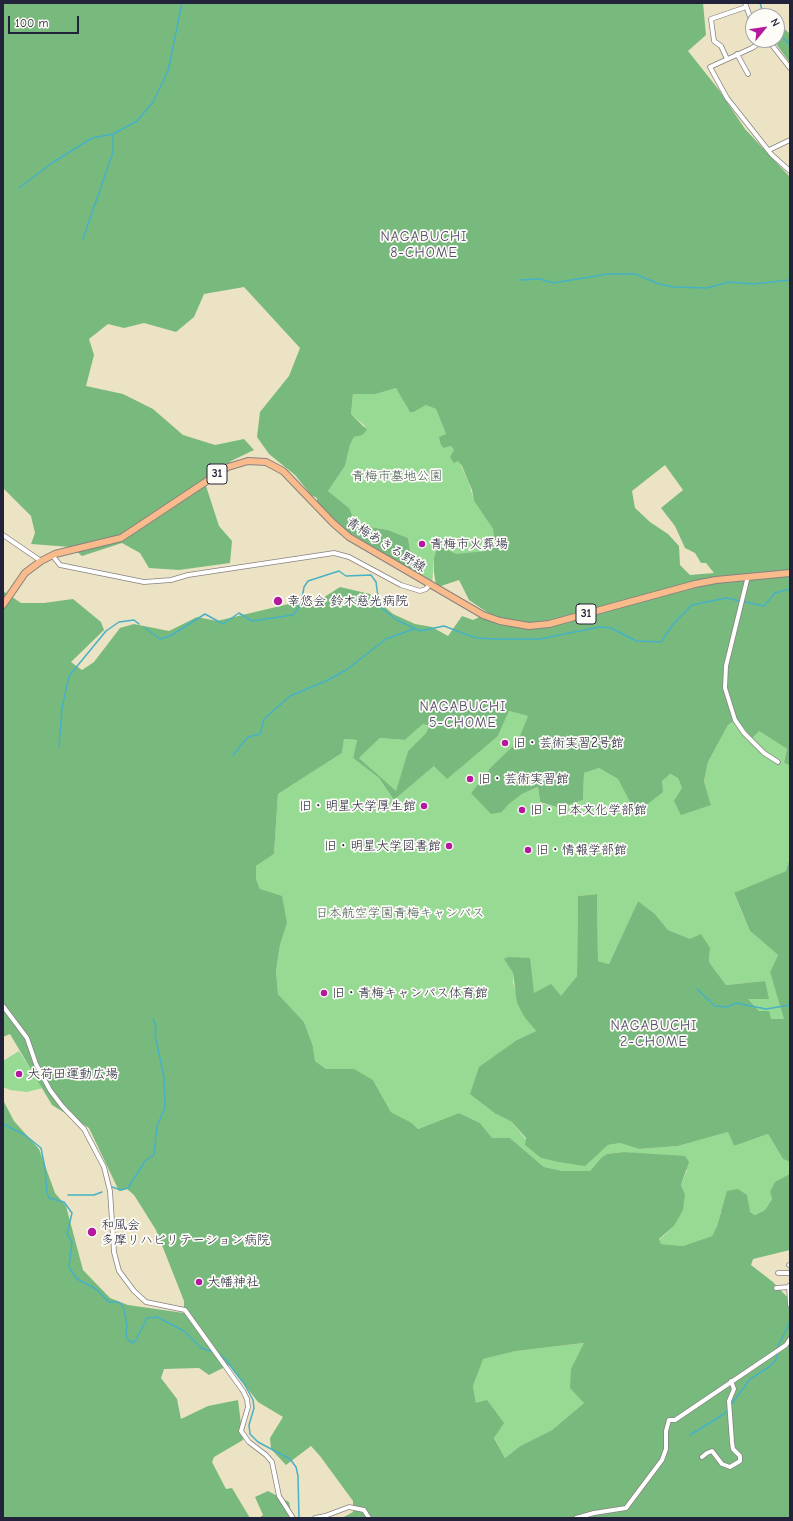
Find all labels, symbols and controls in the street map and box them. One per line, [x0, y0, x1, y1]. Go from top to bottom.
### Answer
scale bar [10, 8, 81, 34]
north arrow [745, 8, 785, 48]
text: 100 m [15, 16, 48, 30]
text: N [768, 16, 782, 29]
district label: NAGABUCHI 8-CHOME [380, 229, 468, 262]
road number: 31 [207, 464, 227, 484]
park label: 青梅市墓地公園 [352, 468, 442, 484]
street label: 青梅あきる野線 [343, 514, 429, 576]
place label: 青梅市火葬場 [430, 536, 508, 552]
marker: 青梅市火葬場 [417, 539, 427, 549]
place label: 幸悠会 鈴木慈光病院 [287, 593, 408, 609]
marker: 幸悠会 鈴木慈光病院 [272, 595, 284, 607]
road number: 31 [576, 604, 596, 624]
district label: NAGABUCHI 5-CHOME [419, 699, 507, 732]
place label: 旧・芸術実習2号館 [513, 735, 624, 751]
marker: 旧・芸術実習2号館 [500, 738, 510, 748]
place label: 旧・芸術実習館 [478, 771, 569, 787]
marker: 旧・芸術実習館 [465, 774, 475, 784]
place label: 旧・明星大学厚生館 [299, 798, 416, 814]
marker: 旧・明星大学厚生館 [419, 801, 429, 811]
place label: 旧・日本文化学部館 [530, 802, 647, 818]
marker: 旧・日本文化学部館 [517, 805, 527, 815]
place label: 旧・明星大学図書館 [324, 838, 441, 854]
marker: 旧・明星大学図書館 [444, 841, 454, 851]
place label: 旧・情報学部館 [536, 842, 627, 858]
marker: 旧・情報学部館 [523, 845, 533, 855]
park label: 日本航空学園青梅キャンパス [316, 905, 484, 921]
place label: 旧・青梅キャンパス体育館 [332, 985, 488, 1001]
marker: 旧・青梅キャンパス体育館 [319, 988, 329, 998]
district label: NAGABUCHI 2-CHOME [610, 1018, 698, 1050]
place label: 大荷田運動広場 [27, 1066, 118, 1082]
marker: 大荷田運動広場 [14, 1069, 24, 1079]
place label: 和風会 多摩リハビリテーション病院 [101, 1217, 270, 1248]
marker: 和風会 多摩リハビリテーション病院 [86, 1226, 98, 1238]
place label: 大幡神社 [207, 1274, 259, 1290]
marker: 大幡神社 [194, 1277, 204, 1287]

